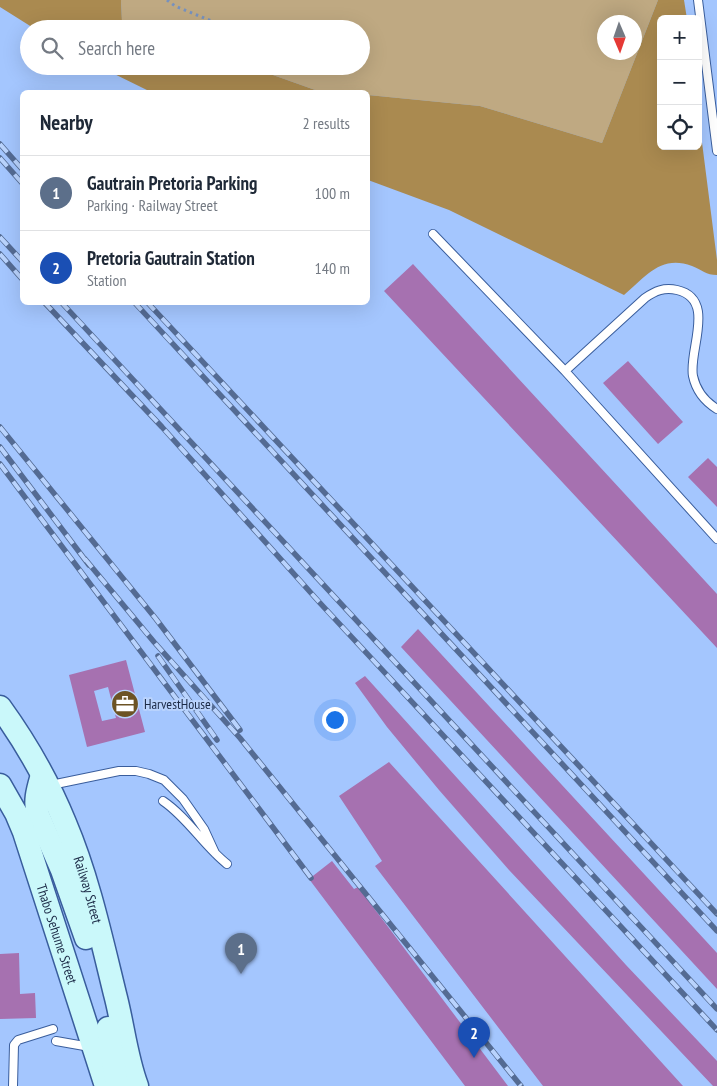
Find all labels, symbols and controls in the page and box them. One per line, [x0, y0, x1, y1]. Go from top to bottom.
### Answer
north arrow [597, 15, 642, 60]
map controls [657, 15, 702, 150]
button: + [657, 15, 702, 60]
search box [20, 20, 370, 75]
icon: search [38, 34, 66, 62]
text: Search here [78, 36, 155, 60]
button: − [657, 60, 702, 105]
button: locate [657, 105, 702, 150]
text: Nearby [40, 109, 93, 136]
text: 2 results [303, 113, 350, 133]
text: Gautrain Pretoria Parking [87, 171, 258, 195]
text: 1 [52, 183, 60, 203]
text: 100 m [315, 183, 350, 203]
text: Parking · Railway Street [87, 195, 218, 215]
text: Pretoria Gautrain Station [87, 246, 255, 270]
text: 2 [52, 258, 60, 278]
text: 140 m [315, 258, 350, 278]
text: Station [87, 270, 126, 290]
office icon: HarvestHouse [110, 689, 140, 719]
place label: HarvestHouse [144, 695, 211, 713]
your location [322, 707, 348, 733]
street label: Railway Street [69, 854, 106, 926]
street label: Thabo Sehume Street [32, 882, 82, 986]
pin: 1 [225, 933, 257, 974]
pin: 2 [458, 1017, 490, 1058]

